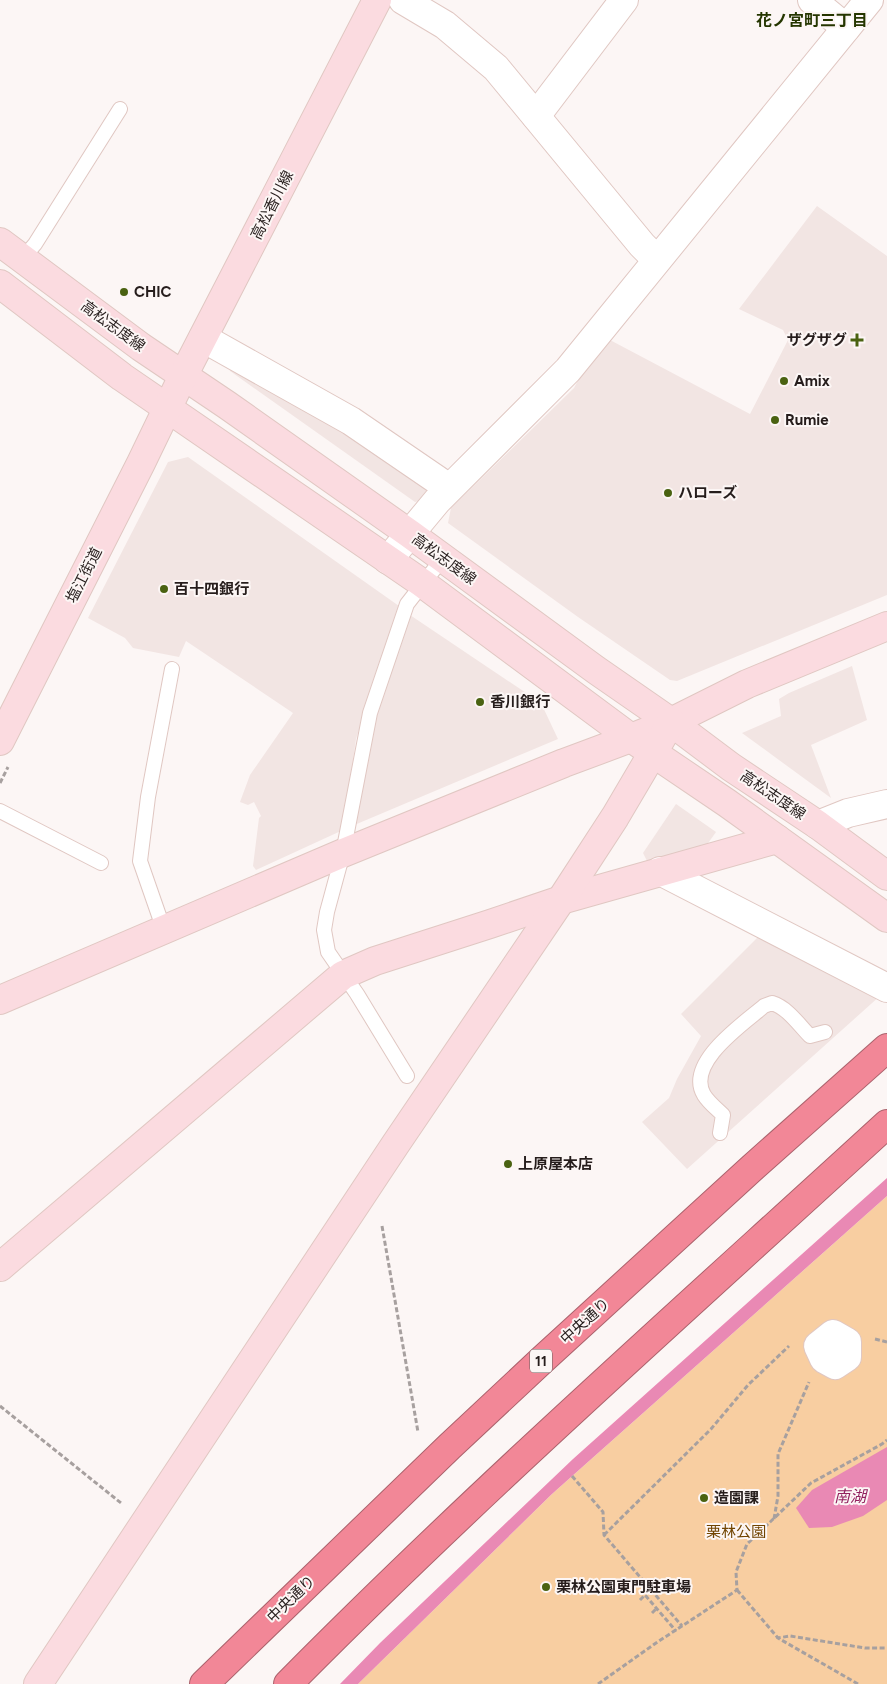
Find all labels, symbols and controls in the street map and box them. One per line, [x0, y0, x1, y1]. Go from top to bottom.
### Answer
district label: 花ノ宮町三丁目 [756, 11, 868, 30]
street label: 高松香川線 [247, 167, 297, 243]
place label: CHIC [134, 283, 171, 301]
marker: CHIC [118, 286, 130, 298]
street label: 高松志度線 [77, 297, 149, 355]
place label: ザグザグ [787, 331, 847, 349]
marker: ザグザグ [851, 334, 863, 346]
place label: Amix [794, 372, 830, 390]
marker: Amix [778, 375, 790, 387]
place label: Rumie [785, 411, 829, 429]
marker: Rumie [769, 414, 781, 426]
place label: ハローズ [678, 484, 737, 502]
marker: ハローズ [662, 487, 674, 499]
street label: 高松志度線 [408, 530, 480, 588]
street label: 塩江街道 [62, 544, 106, 606]
place label: 百十四銀行 [174, 580, 249, 598]
marker: 百十四銀行 [158, 583, 170, 595]
place label: 香川銀行 [490, 693, 550, 711]
marker: 香川銀行 [474, 696, 486, 708]
street label: 高松志度線 [737, 767, 809, 823]
place label: 上原屋本店 [518, 1155, 593, 1173]
marker: 上原屋本店 [502, 1158, 514, 1170]
street label: 中央通り [557, 1294, 613, 1348]
road number: 11 [530, 1350, 552, 1372]
water label: 南湖 [834, 1487, 869, 1506]
place label: 造園課 [714, 1489, 759, 1507]
marker: 造園課 [698, 1492, 710, 1504]
park label: 栗林公園 [706, 1523, 766, 1541]
street label: 中央通り [263, 1572, 319, 1626]
place label: 栗林公園東門駐車場 [556, 1578, 691, 1596]
marker: 栗林公園東門駐車場 [540, 1581, 552, 1593]

